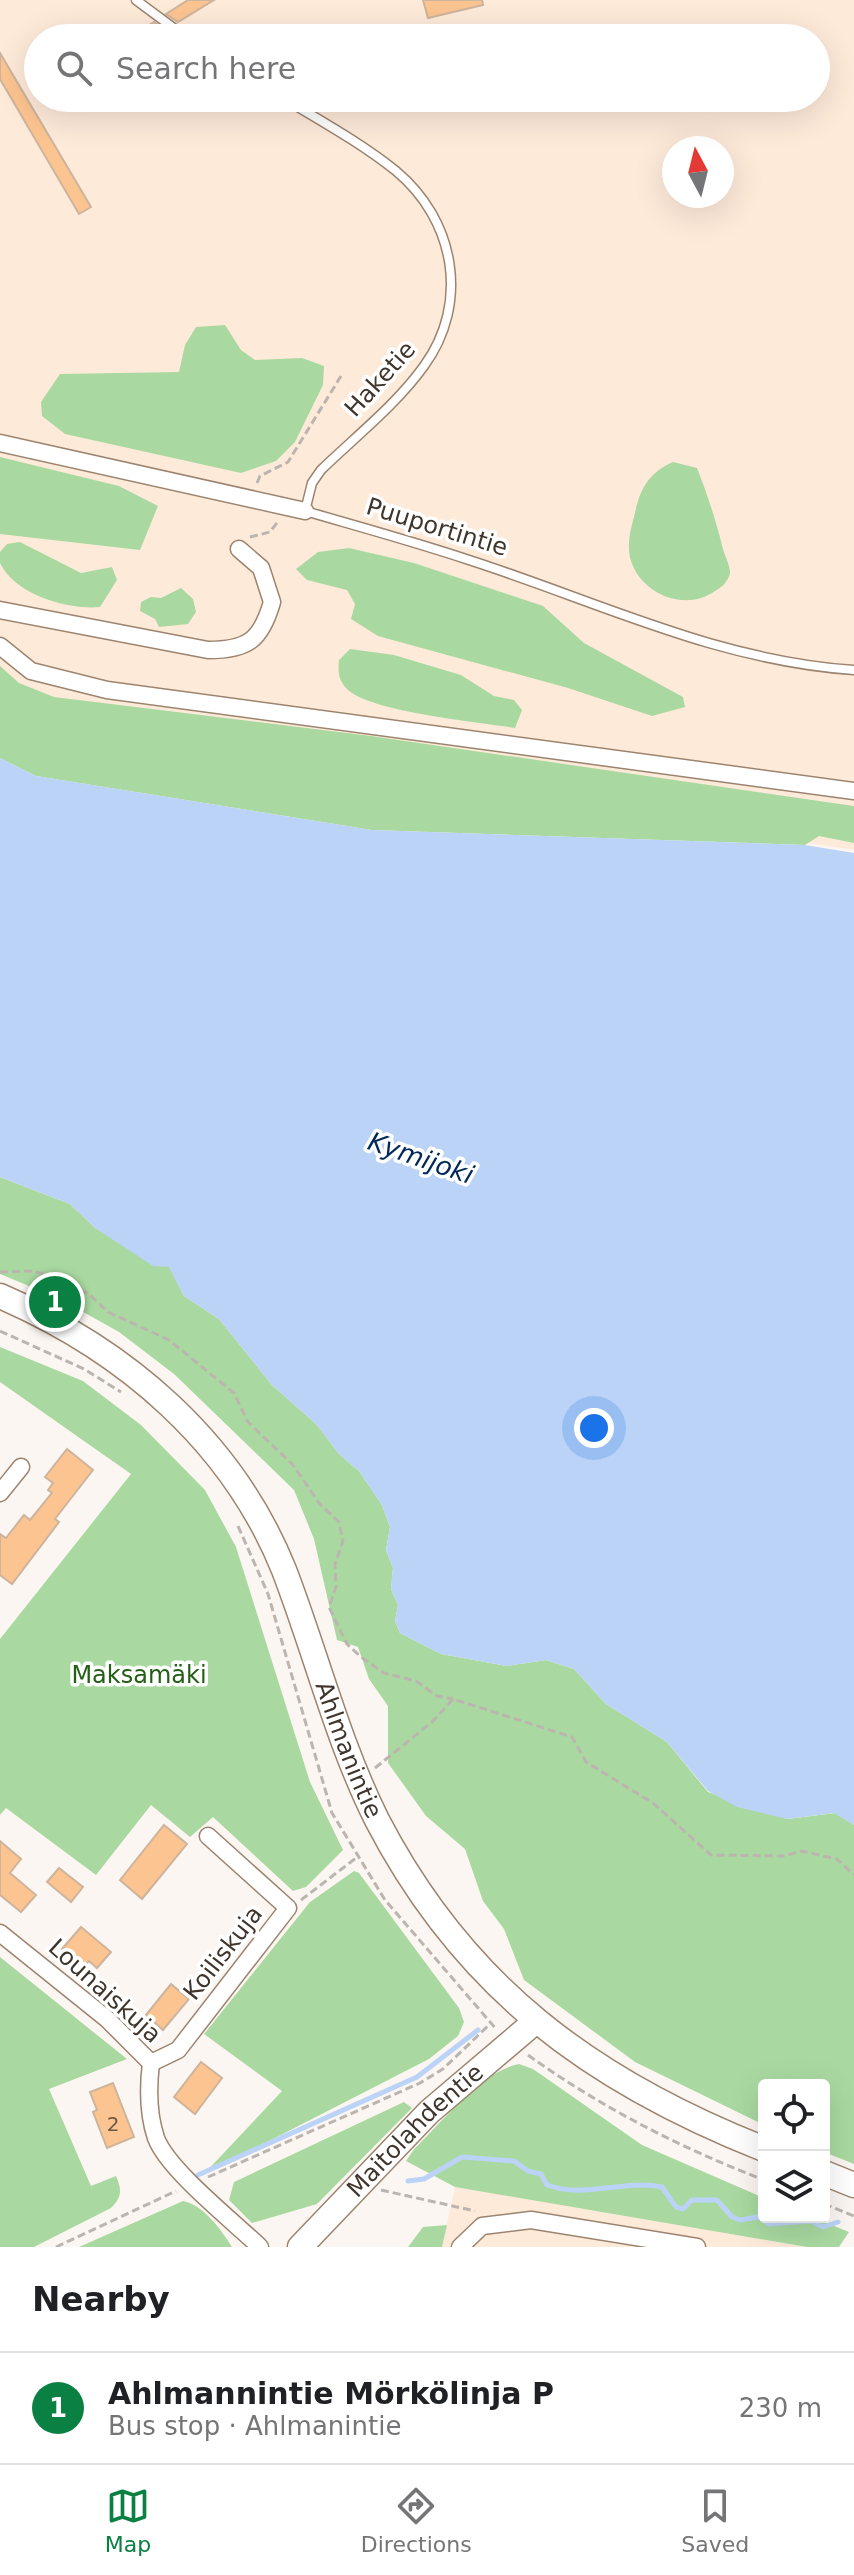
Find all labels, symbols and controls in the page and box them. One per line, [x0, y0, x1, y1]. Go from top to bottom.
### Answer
search box [24, 24, 830, 112]
icon: search [52, 46, 96, 90]
text: Search here [116, 51, 296, 86]
north arrow [662, 136, 734, 208]
street label: Haketie [339, 336, 421, 422]
street label: Puuportintie [363, 492, 511, 562]
water label: Kymijoki [364, 1126, 478, 1190]
pin: 1 [29, 1272, 81, 1332]
your location [574, 1408, 614, 1448]
park label: Maksamäki [71, 1661, 207, 1689]
street label: Ahlmanintie [310, 1678, 388, 1823]
street label: Koiliskuja [178, 1900, 268, 2006]
street label: Lounaiskuja [43, 1933, 167, 2049]
street label: Maitolahdentie [341, 2058, 489, 2203]
map controls [758, 2079, 830, 2223]
button: locate [758, 2079, 830, 2151]
house number: 2 [107, 2112, 119, 2136]
button: layers [758, 2151, 830, 2223]
text: Nearby [32, 2279, 170, 2319]
text: Ahlmannintie Mörkölinja P [108, 2376, 554, 2411]
text: 1 [49, 2393, 67, 2423]
text: 230 m [739, 2393, 822, 2423]
text: Bus stop · Ahlmanintie [108, 2411, 401, 2441]
tab: Map [105, 2484, 151, 2557]
tab: Directions [361, 2484, 472, 2557]
tab: Saved [681, 2484, 749, 2557]

